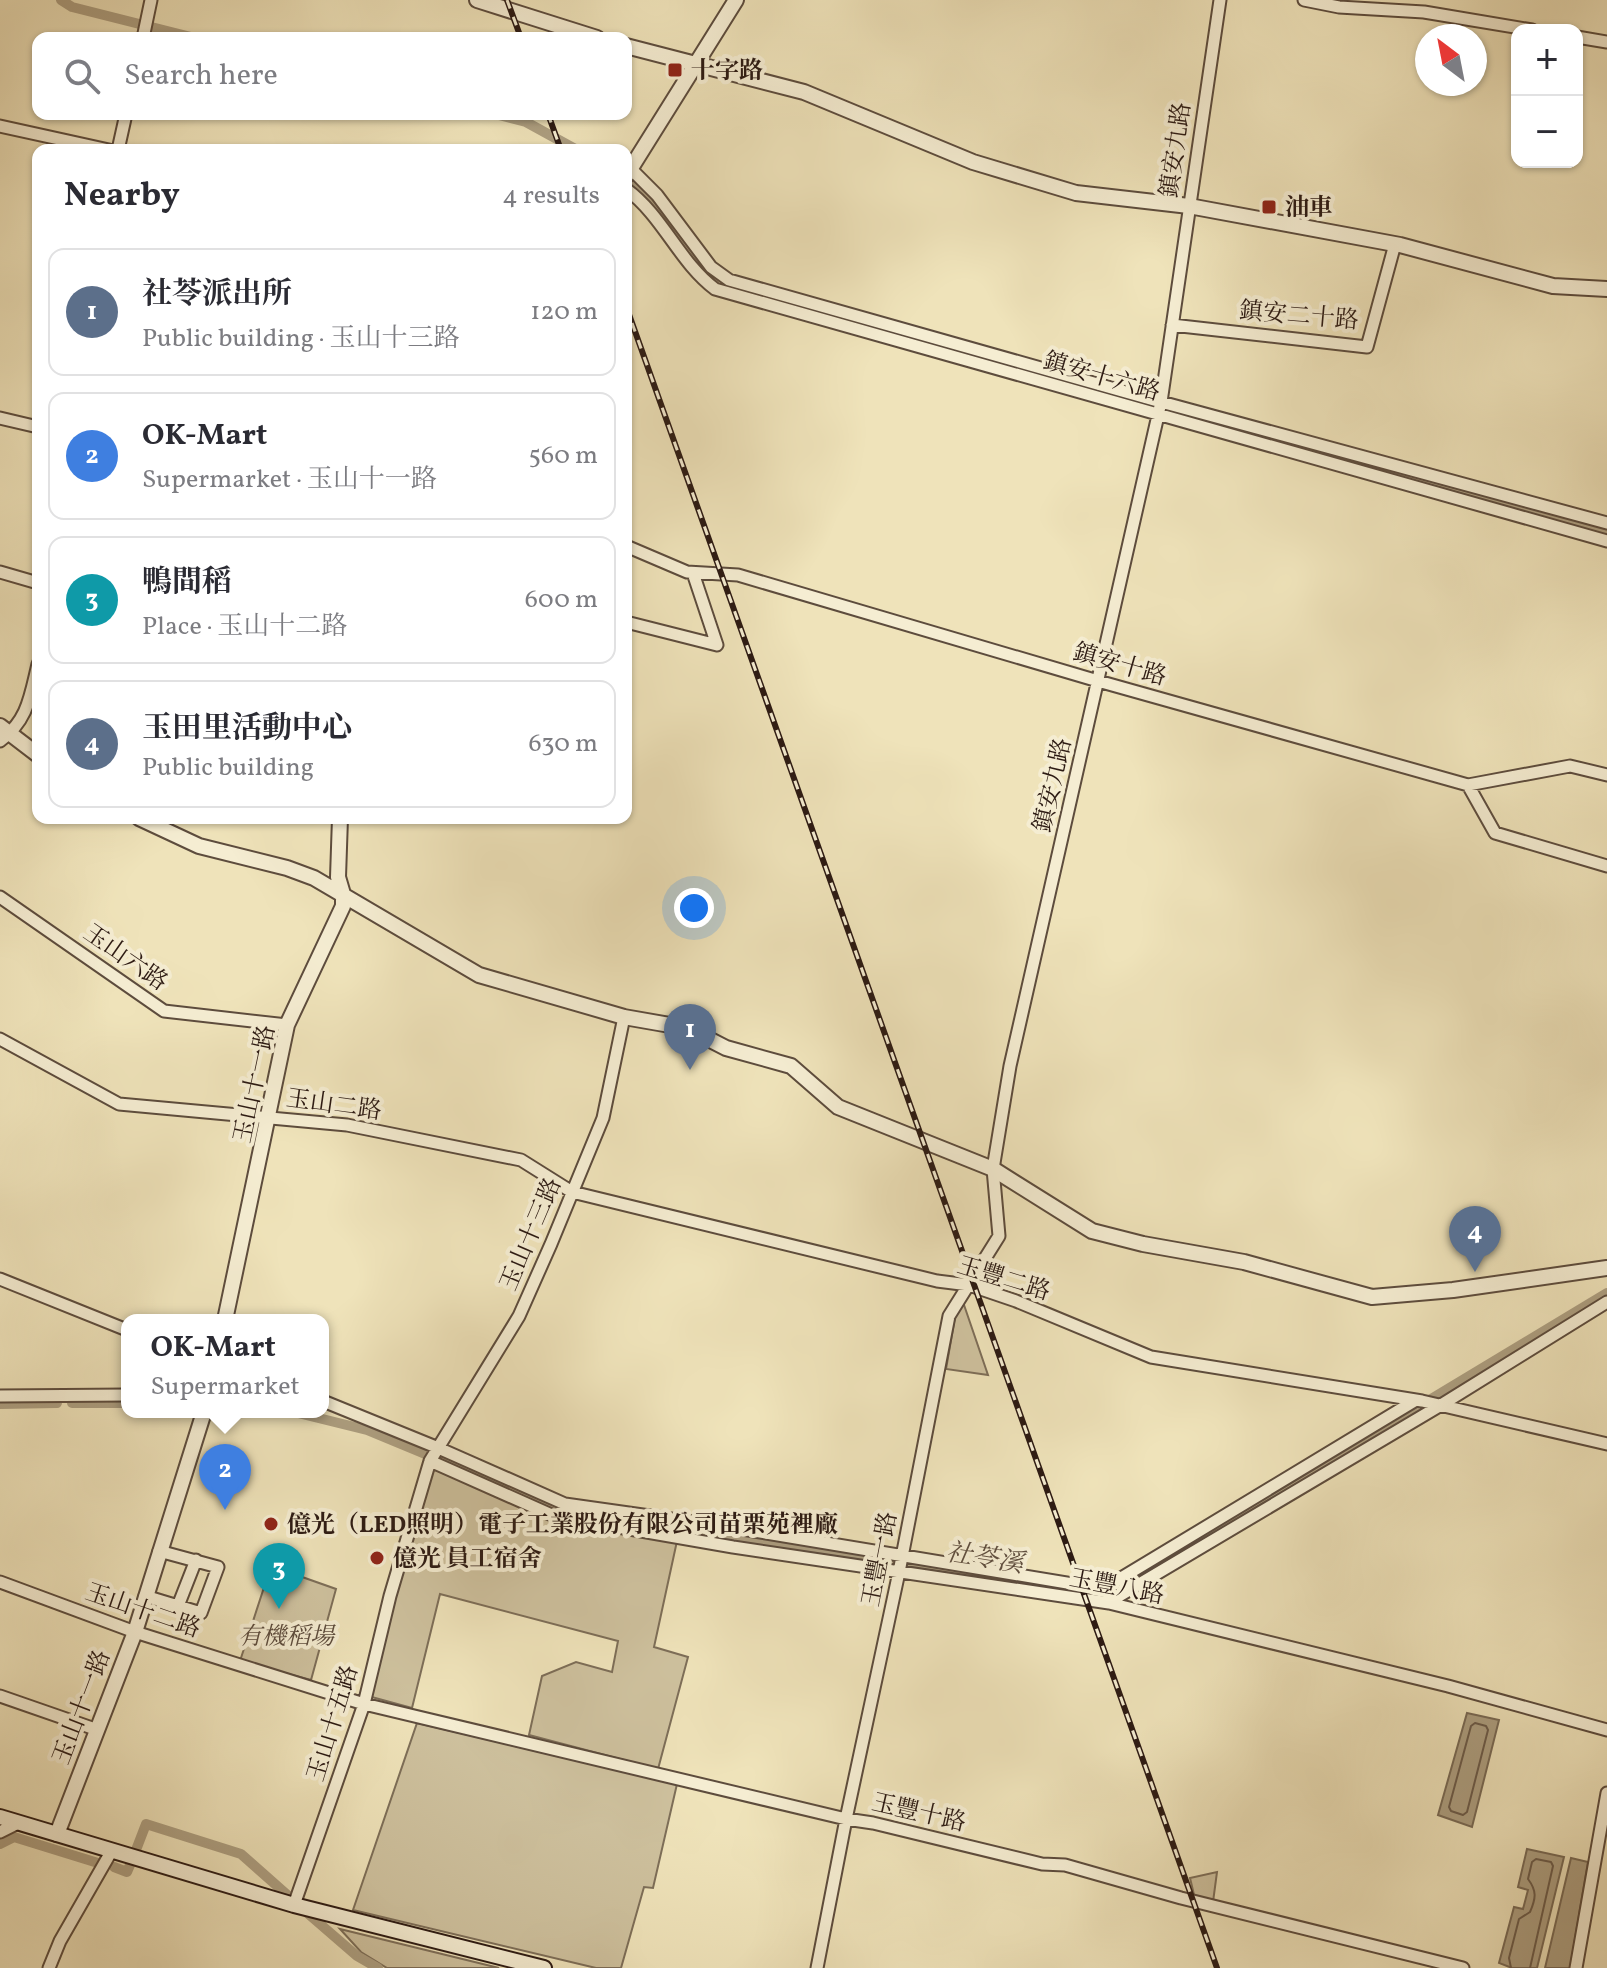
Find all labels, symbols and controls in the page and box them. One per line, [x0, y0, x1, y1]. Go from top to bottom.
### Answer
north arrow [1415, 24, 1487, 96]
map controls [1511, 24, 1583, 168]
button: + [1511, 24, 1583, 96]
search box [32, 32, 632, 120]
icon: search [60, 54, 104, 98]
text: Search here [124, 55, 278, 97]
place label: 十字路 [691, 55, 763, 89]
marker: 十字路 [666, 61, 684, 79]
button: − [1511, 96, 1583, 168]
street label: 鎮安九路 [1153, 100, 1200, 200]
text: Nearby [64, 173, 180, 220]
text: 4 results [502, 178, 600, 214]
place label: 油車 [1285, 192, 1333, 226]
marker: 油車 [1260, 198, 1278, 216]
text: 社苓派出所 [142, 274, 292, 316]
text: 1 [87, 294, 97, 330]
text: 120 m [530, 294, 598, 330]
street label: 鎮安二十路 [1238, 295, 1360, 339]
text: Public building · 玉山十三路 [142, 321, 459, 357]
street label: 鎮安十六路 [1039, 345, 1164, 411]
text: OK-Mart [142, 415, 267, 457]
text: 2 [85, 438, 99, 474]
text: 560 m [529, 438, 598, 474]
text: Supermarket · 玉山十一路 [142, 462, 437, 498]
text: 鴨間稻 [142, 562, 232, 604]
text: 3 [85, 582, 99, 618]
text: 600 m [525, 582, 598, 618]
text: Place · 玉山十二路 [142, 609, 347, 645]
street label: 鎮安十路 [1069, 636, 1170, 695]
text: 玉田里活動中心 [142, 708, 352, 750]
text: 4 [84, 726, 100, 762]
text: 630 m [529, 726, 598, 762]
street label: 鎮安九路 [1027, 735, 1081, 836]
text: Public building [142, 750, 314, 786]
your location [674, 888, 714, 928]
street label: 玉山六路 [76, 917, 174, 1000]
pin: 1 [664, 1004, 716, 1070]
street label: 玉山十一路 [227, 1022, 285, 1147]
street label: 玉山二路 [284, 1082, 384, 1129]
street label: 玉山十三路 [493, 1173, 571, 1297]
pin: 4 [1449, 1206, 1501, 1272]
street label: 玉豐二路 [953, 1250, 1054, 1310]
popup [121, 1314, 329, 1418]
text: OK-Mart [150, 1327, 276, 1369]
text: Supermarket [150, 1369, 300, 1405]
pin: 2 [199, 1444, 251, 1510]
place label: 億光（LED照明）電子工業股份有限公司苗栗苑裡廠 [287, 1509, 838, 1543]
street label: 玉豐一路 [855, 1509, 907, 1610]
marker: 億光（LED照明）電子工業股份有限公司苗栗苑裡廠 [262, 1515, 280, 1533]
water label: 社苓溪 [943, 1535, 1029, 1583]
pin: 3 [253, 1543, 305, 1609]
place label: 億光 員工宿舍 [393, 1543, 542, 1577]
marker: 億光 員工宿舍 [368, 1549, 386, 1567]
street label: 玉豐八路 [1066, 1562, 1167, 1614]
street label: 玉山十二路 [80, 1576, 205, 1647]
park label: 有機稻場 [238, 1621, 336, 1655]
street label: 玉山十一路 [45, 1646, 120, 1770]
street label: 玉山十五路 [300, 1661, 368, 1786]
street label: 玉豐十路 [868, 1787, 969, 1841]

